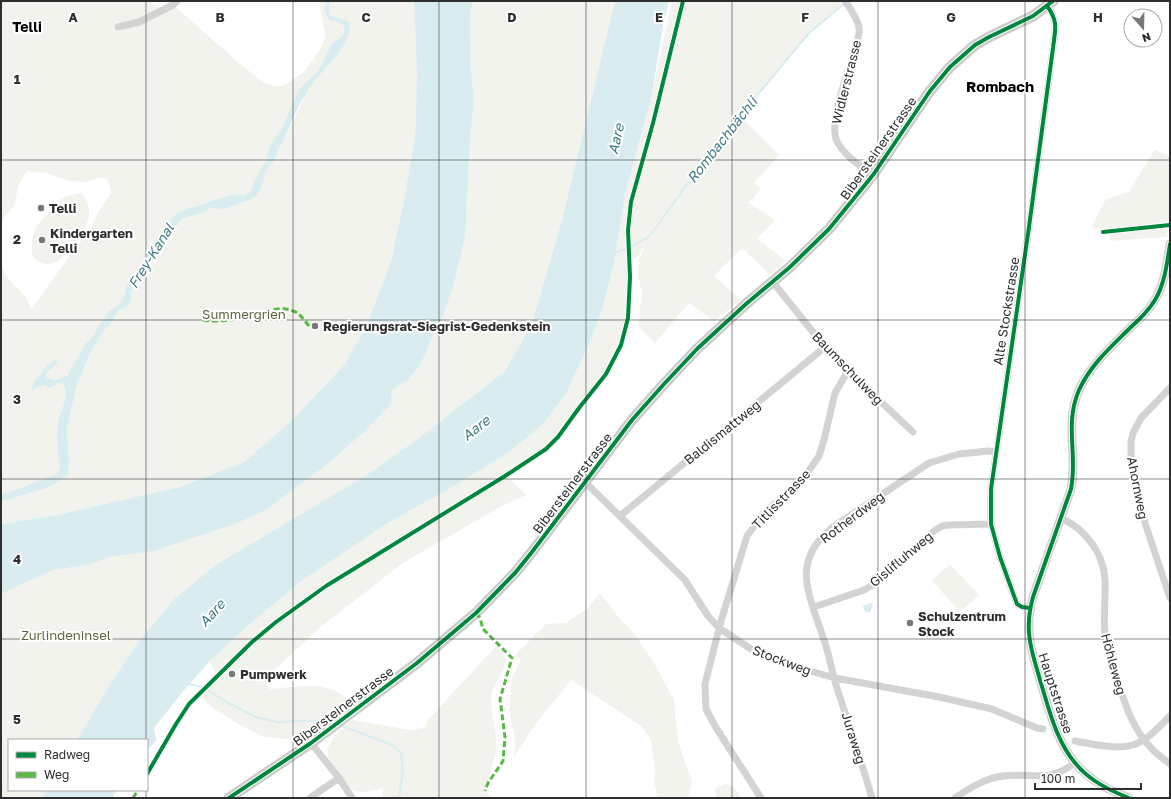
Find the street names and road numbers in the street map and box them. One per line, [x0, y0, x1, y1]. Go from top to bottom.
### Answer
street label: Widlerstrasse [828, 38, 864, 126]
street label: Bibersteinerstrasse [836, 93, 920, 203]
street label: Alte Stockstrasse [990, 256, 1022, 366]
street label: Baumschulweg [809, 328, 887, 408]
street label: Baldismattweg [681, 396, 763, 468]
street label: Bibersteinerstrasse [529, 429, 615, 537]
street label: Ahornweg [1124, 455, 1152, 521]
street label: Titlisstrasse [749, 466, 813, 532]
street label: Rotherdweg [817, 488, 887, 546]
street label: Gislifluhweg [866, 528, 936, 590]
street label: Höhleweg [1098, 631, 1130, 697]
street label: Stockweg [750, 642, 814, 678]
street label: Hauptstrasse [1035, 651, 1077, 735]
street label: Bibersteinerstrasse [289, 663, 397, 749]
street label: Juraweg [839, 710, 869, 766]

